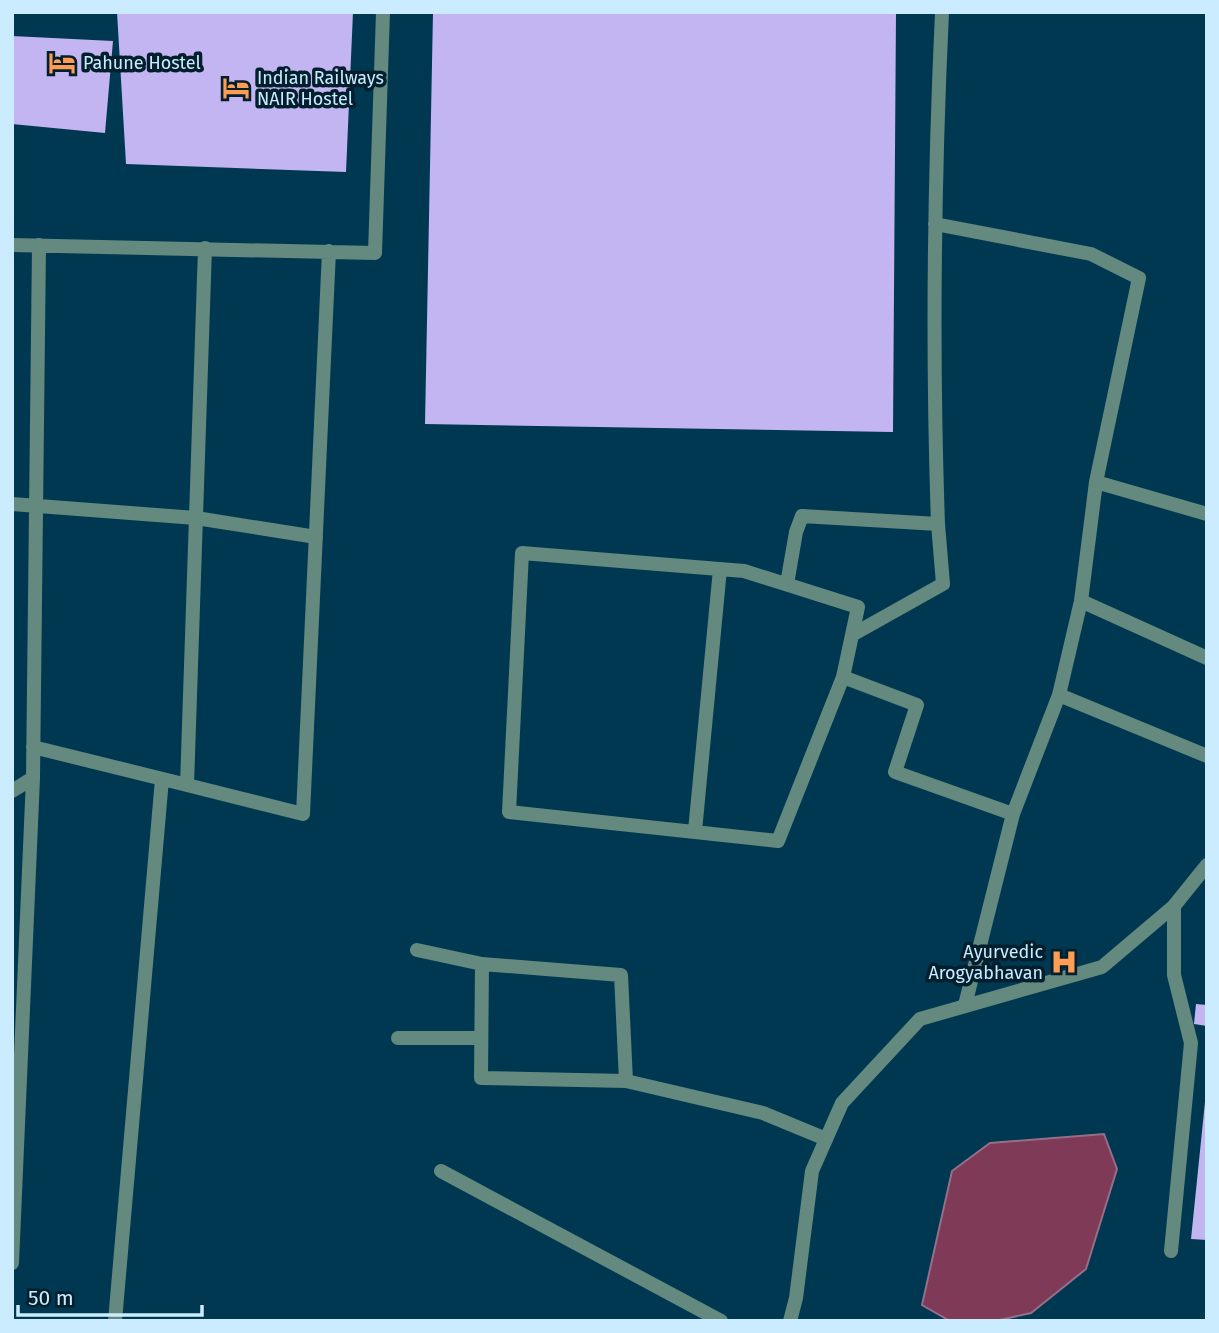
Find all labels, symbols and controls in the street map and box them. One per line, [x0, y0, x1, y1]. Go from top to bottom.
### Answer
hotel icon: Pahune Hostel [47, 48, 77, 78]
place label: Pahune Hostel [83, 52, 201, 74]
place label: Indian Railways NAIR Hostel [257, 67, 384, 110]
hotel icon: Indian Railways NAIR Hostel [221, 73, 251, 103]
place label: Ayurvedic Arogyabhavan [928, 941, 1043, 984]
hospital icon: Ayurvedic Arogyabhavan [1049, 947, 1079, 977]
scale bar [18, 1274, 201, 1318]
text: 50 m [28, 1285, 74, 1311]

